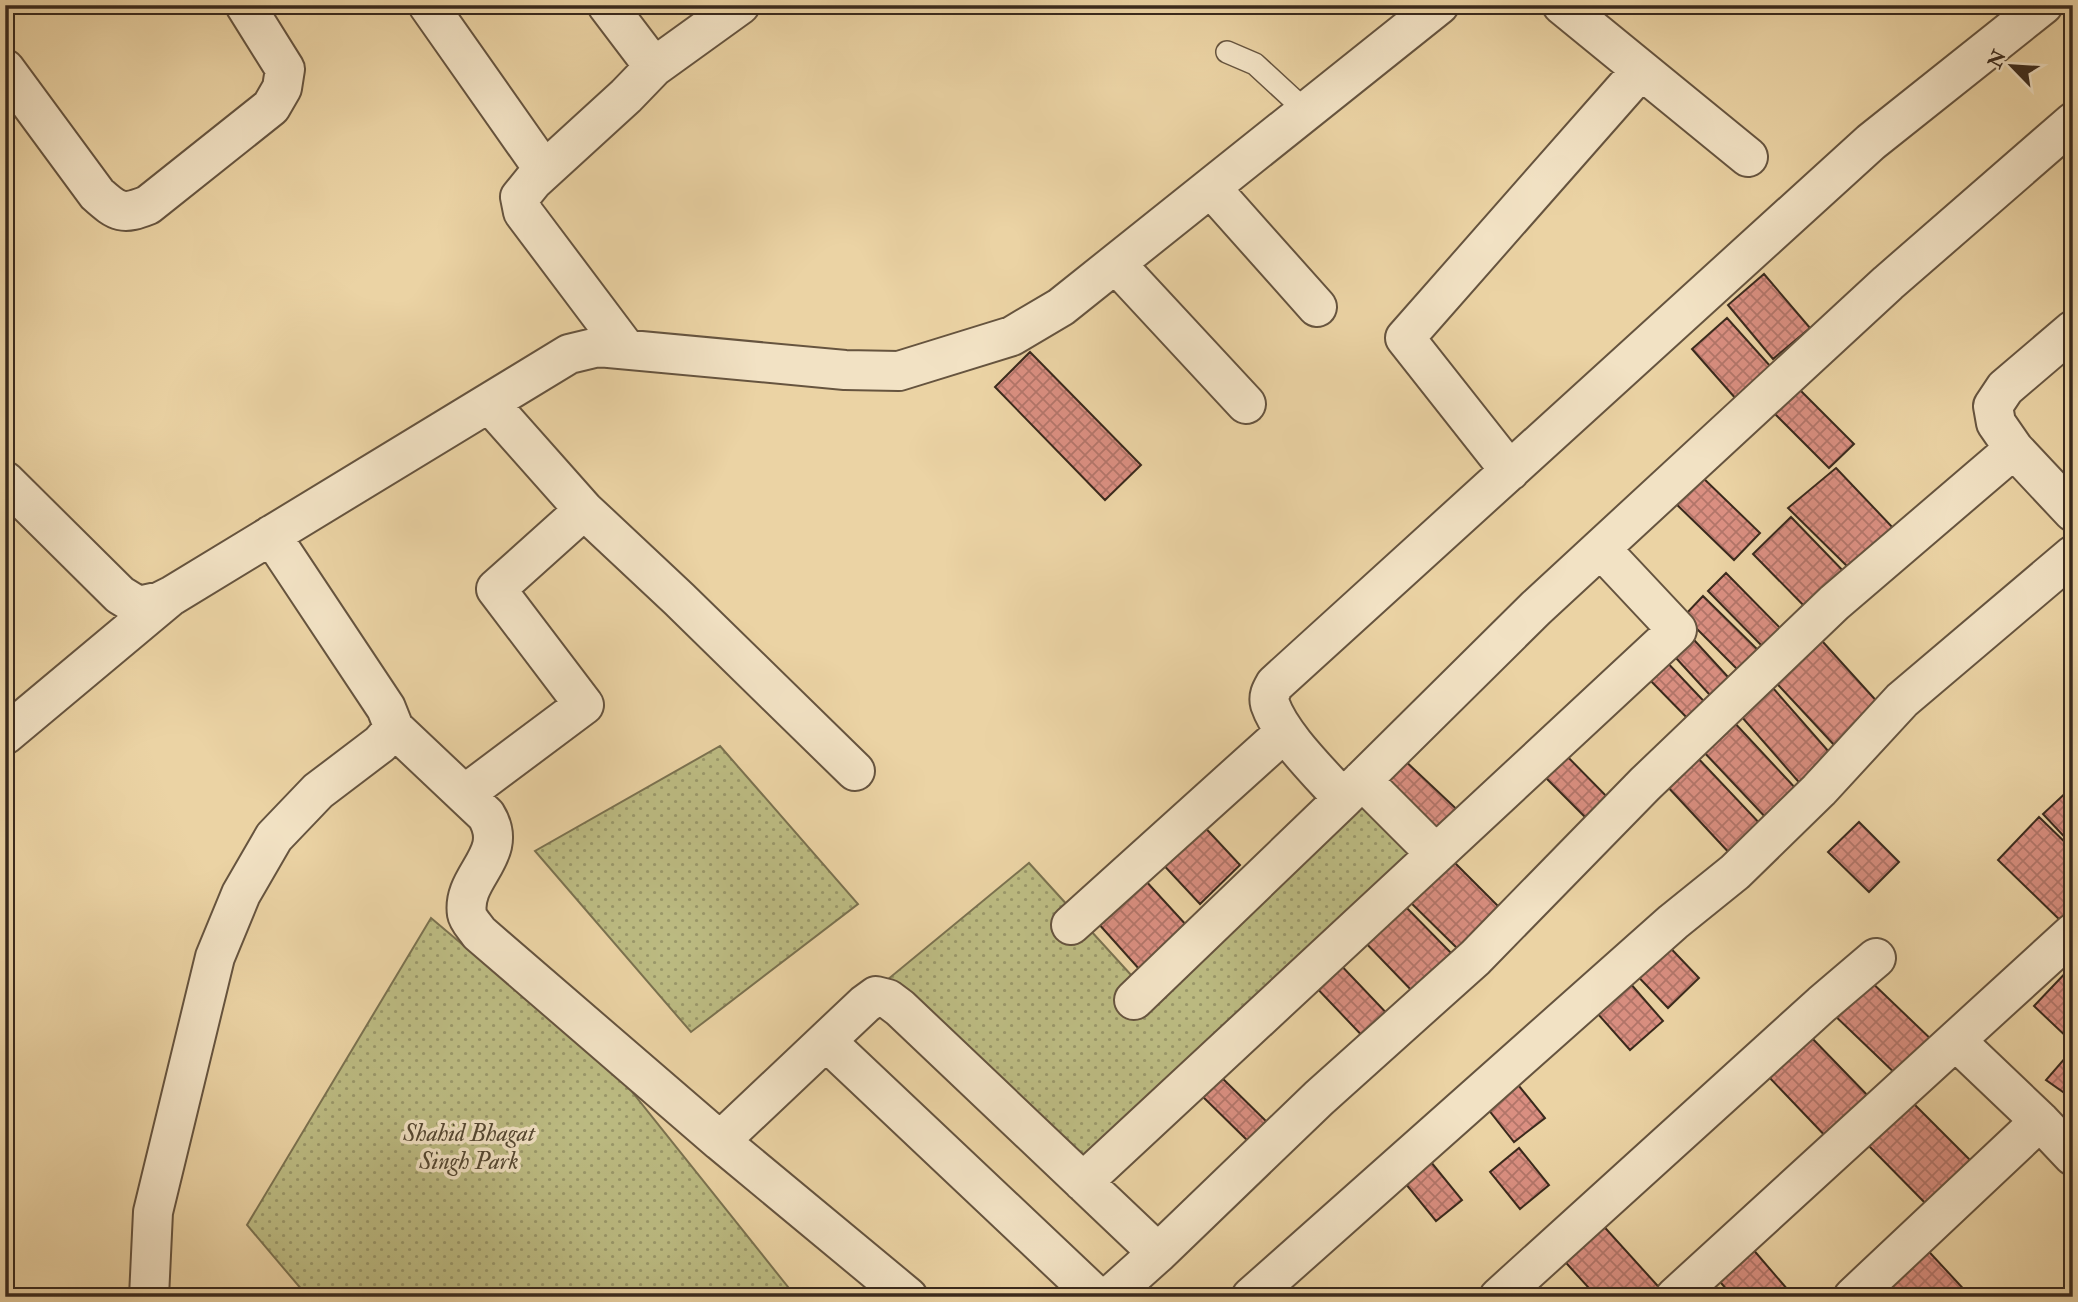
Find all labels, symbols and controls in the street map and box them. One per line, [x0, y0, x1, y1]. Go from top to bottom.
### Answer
north arrow [1976, 32, 2046, 102]
text: N [1983, 46, 2012, 73]
park label: Shahid Bhagat Singh Park [402, 1118, 536, 1177]

